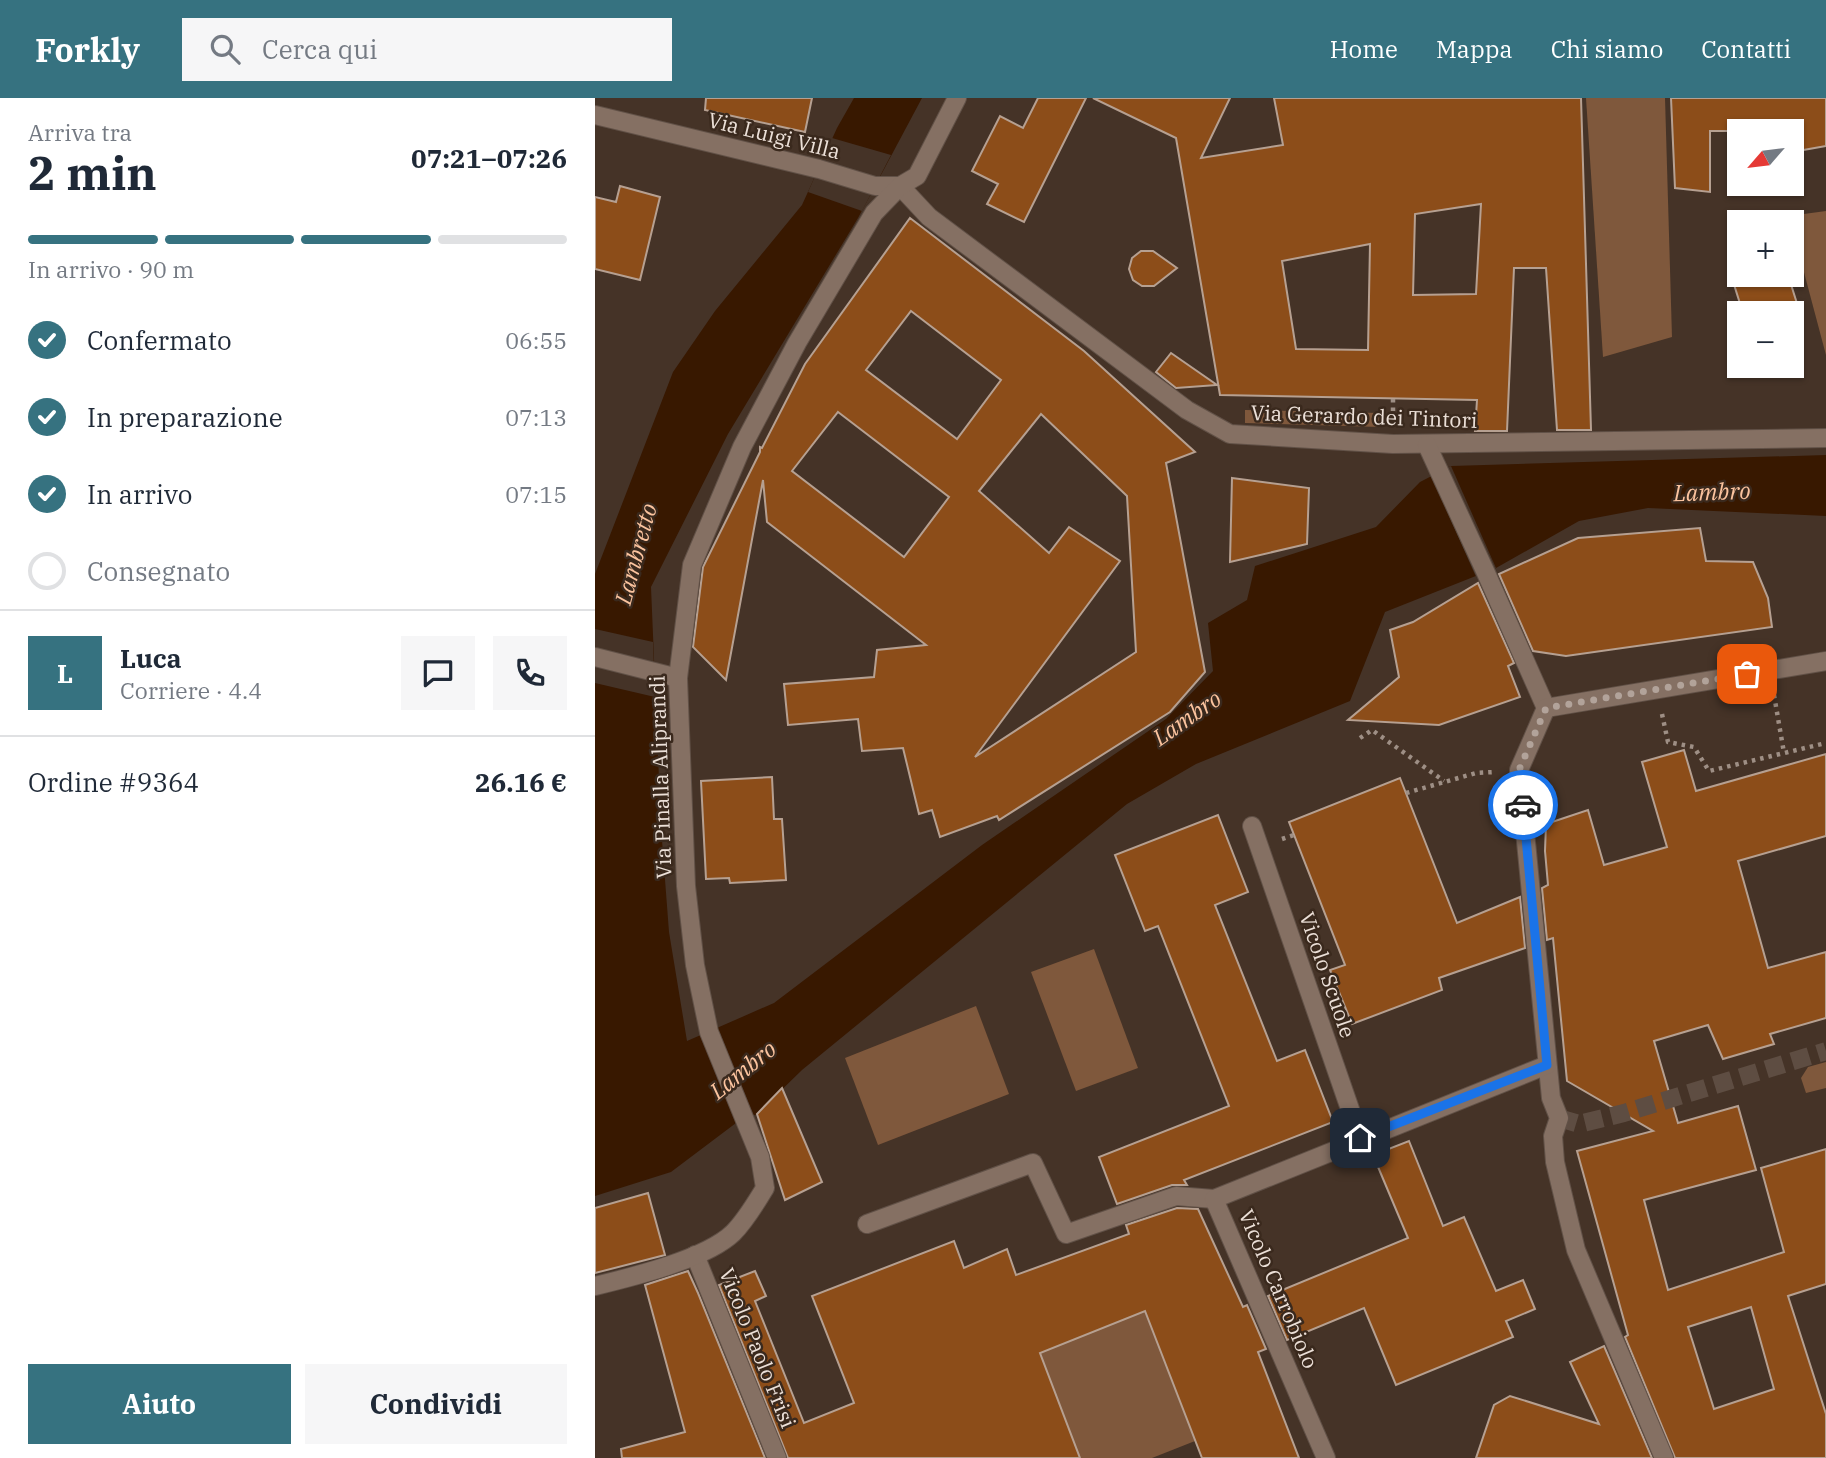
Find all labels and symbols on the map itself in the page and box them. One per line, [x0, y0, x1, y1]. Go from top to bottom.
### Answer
street label: Via Luigi Villa [705, 105, 843, 165]
north arrow [1727, 119, 1804, 196]
street label: Via Gerardo dei Tintori [1250, 398, 1478, 434]
water label: Lambro [1672, 475, 1751, 507]
water label: Lambretto [607, 500, 663, 609]
pin [1717, 644, 1777, 704]
street label: Via Pinalla Aliprandi [642, 675, 678, 879]
water label: Lambro [1145, 683, 1227, 752]
courier [1488, 770, 1558, 840]
street label: Vicolo Scuole [1293, 908, 1363, 1041]
water label: Lambro [702, 1033, 782, 1106]
pin [1330, 1108, 1390, 1168]
street label: Vicolo Carrobiolo [1233, 1205, 1325, 1372]
street label: Vicolo Paolo Frisi [713, 1263, 803, 1432]

